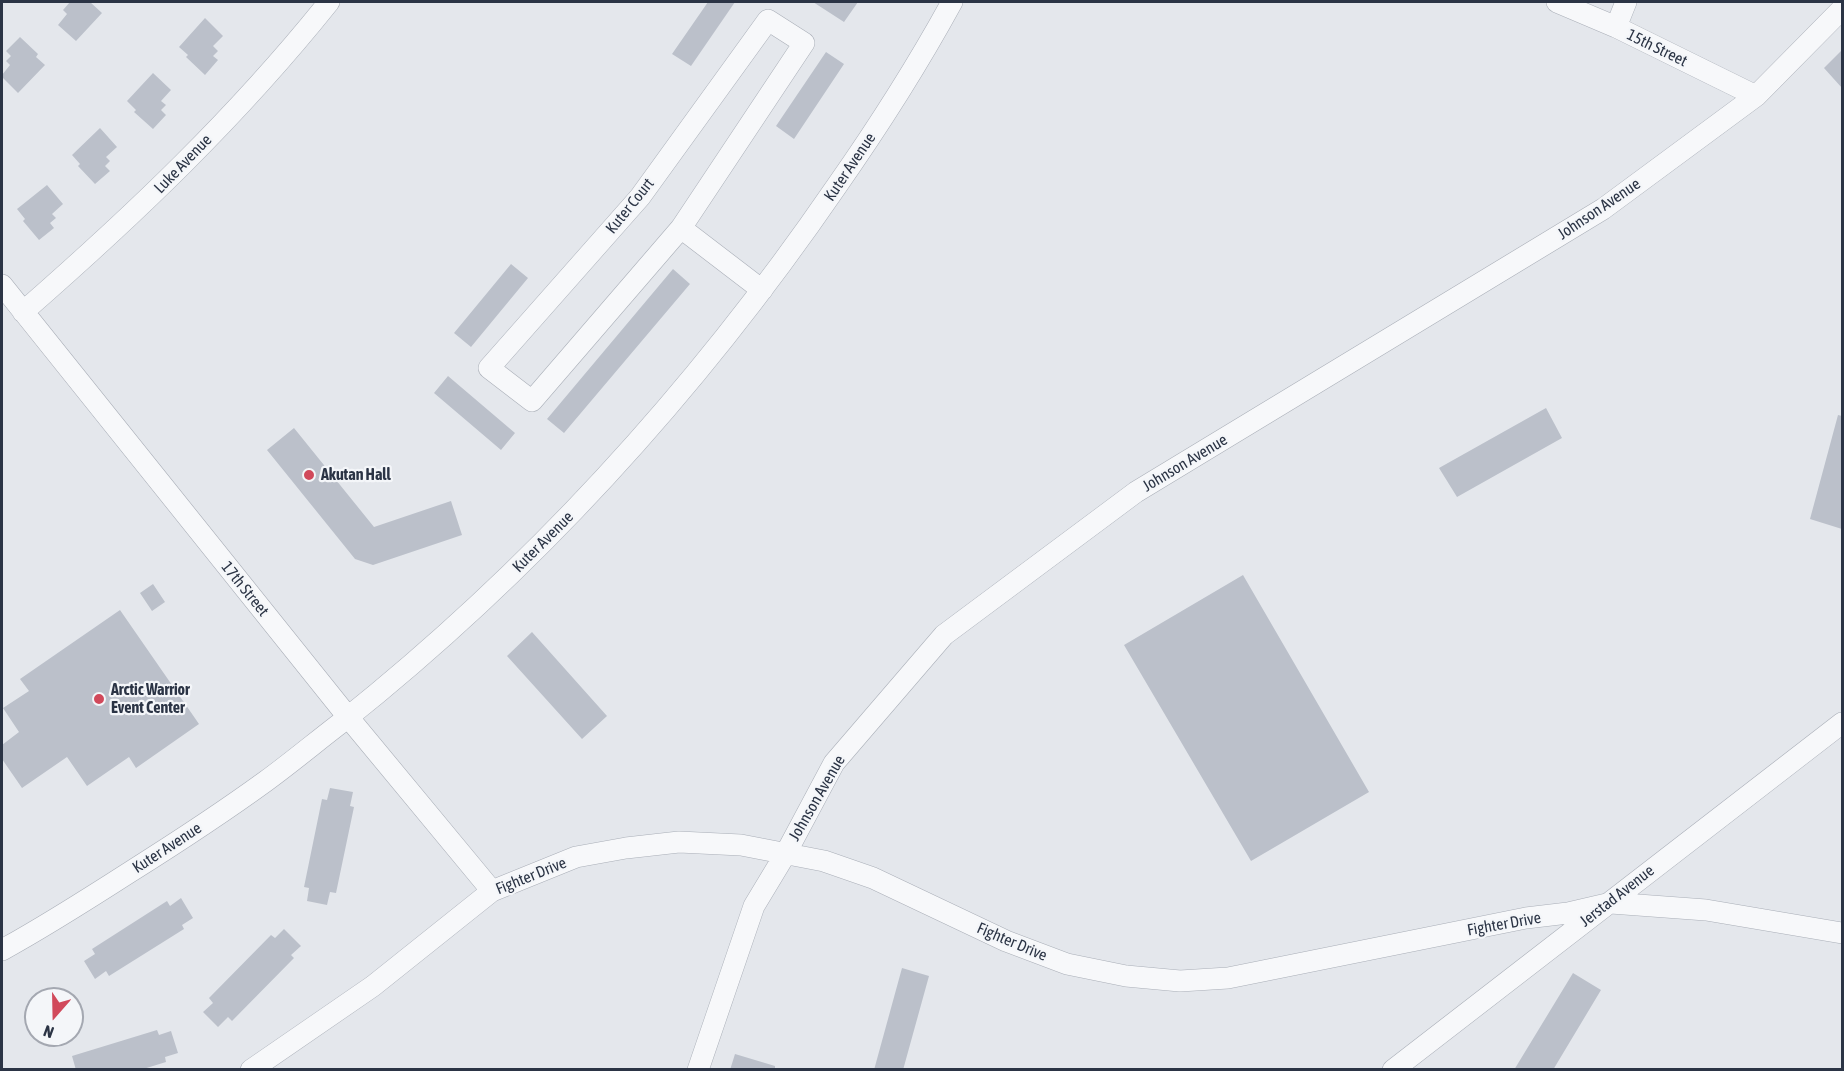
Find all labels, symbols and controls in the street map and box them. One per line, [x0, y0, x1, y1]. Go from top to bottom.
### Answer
street label: 15th Street [1624, 25, 1690, 71]
street label: Kuter Avenue [820, 129, 880, 205]
street label: Luke Avenue [150, 131, 216, 197]
street label: Kuter Court [602, 174, 658, 238]
street label: Johnson Avenue [1554, 174, 1644, 244]
street label: Johnson Avenue [1139, 430, 1231, 496]
place label: Akutan Hall [321, 465, 391, 485]
marker: Akutan Hall [302, 468, 316, 482]
street label: Kuter Avenue [509, 508, 577, 576]
street label: 17th Street [217, 558, 273, 620]
place label: Arctic Warrior Event Center [111, 680, 190, 718]
marker: Arctic Warrior Event Center [92, 692, 106, 706]
street label: Johnson Avenue [785, 752, 849, 844]
street label: Kuter Avenue [129, 819, 205, 877]
street label: Fighter Drive [493, 853, 569, 899]
street label: Jerstad Avenue [1576, 861, 1658, 931]
street label: Fighter Drive [1466, 908, 1542, 940]
street label: Fighter Drive [974, 919, 1050, 965]
north arrow [24, 987, 84, 1047]
text: N [41, 1022, 56, 1042]

